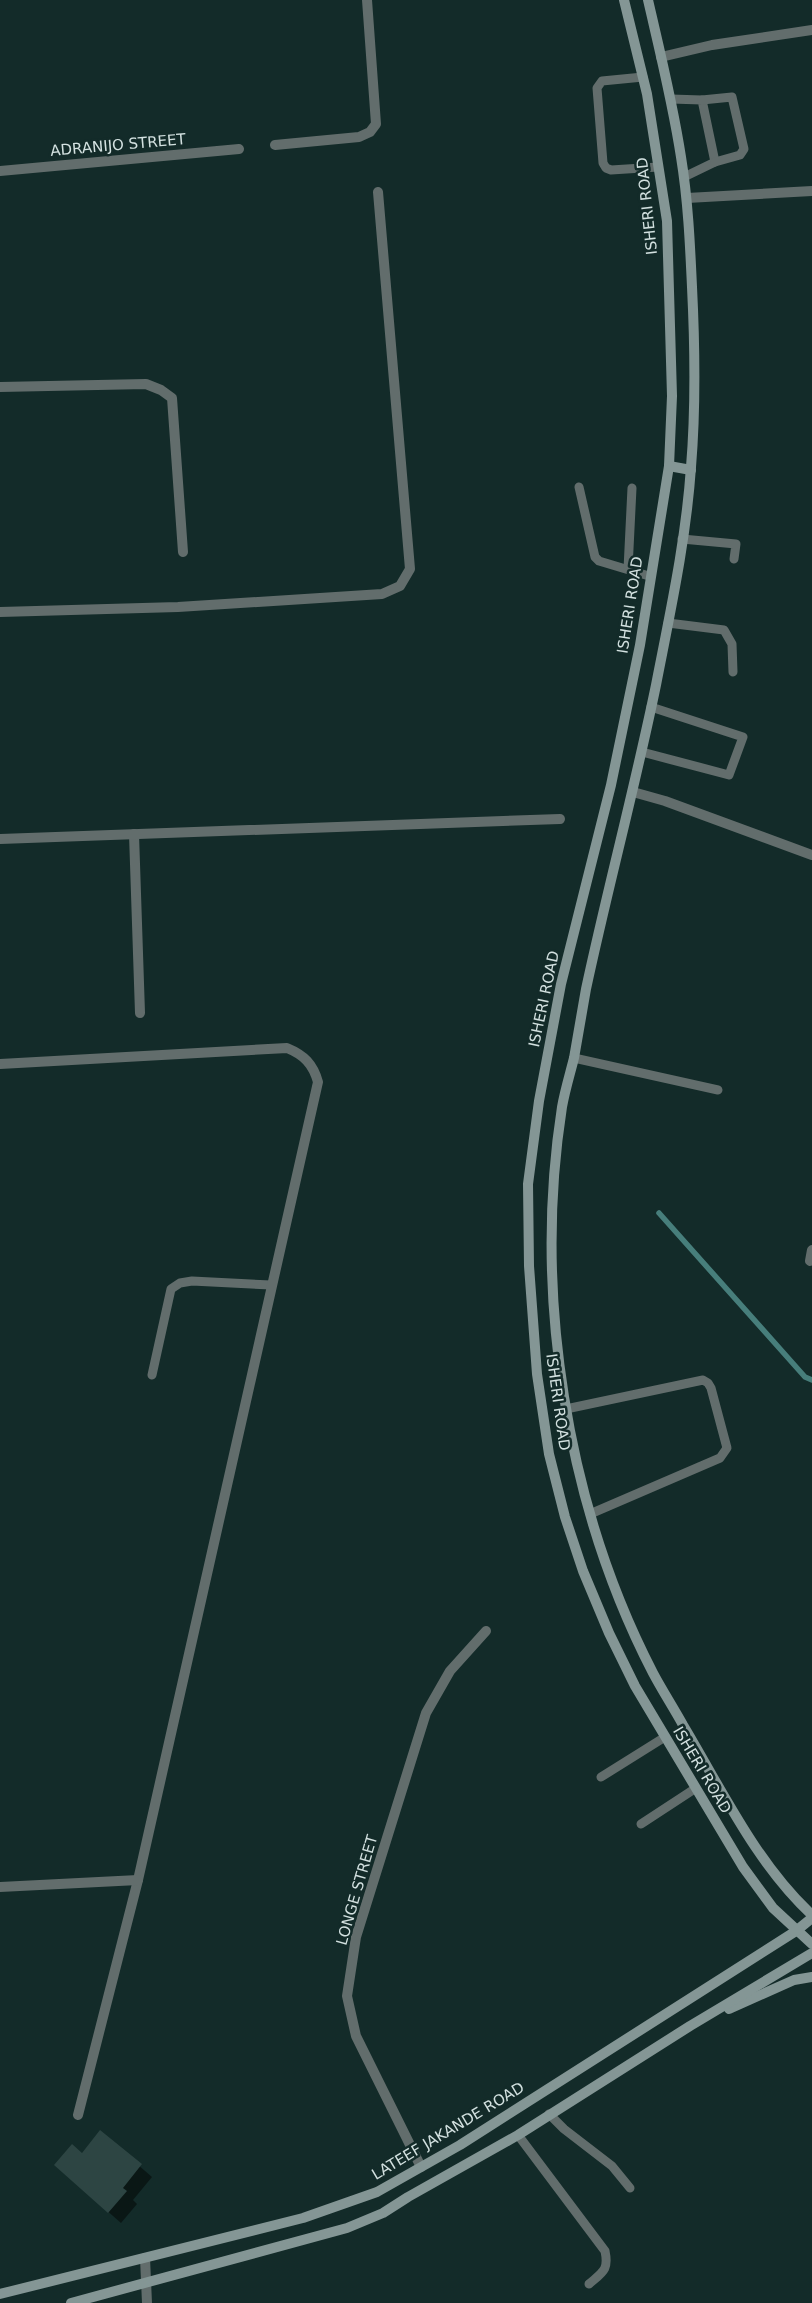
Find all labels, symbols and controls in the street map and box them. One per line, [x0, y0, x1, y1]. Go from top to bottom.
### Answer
street label: ADRANIJO STREET [50, 130, 187, 160]
street label: ISHERI ROAD [633, 156, 661, 256]
street label: ISHERI ROAD [613, 555, 647, 655]
street label: ISHERI ROAD [525, 949, 563, 1049]
street label: ISHERI ROAD [542, 1352, 574, 1452]
street label: ISHERI ROAD [669, 1723, 735, 1817]
street label: LONGE STREET [333, 1832, 382, 1947]
street label: LATEEF JAKANDE ROAD [369, 2078, 527, 2184]

